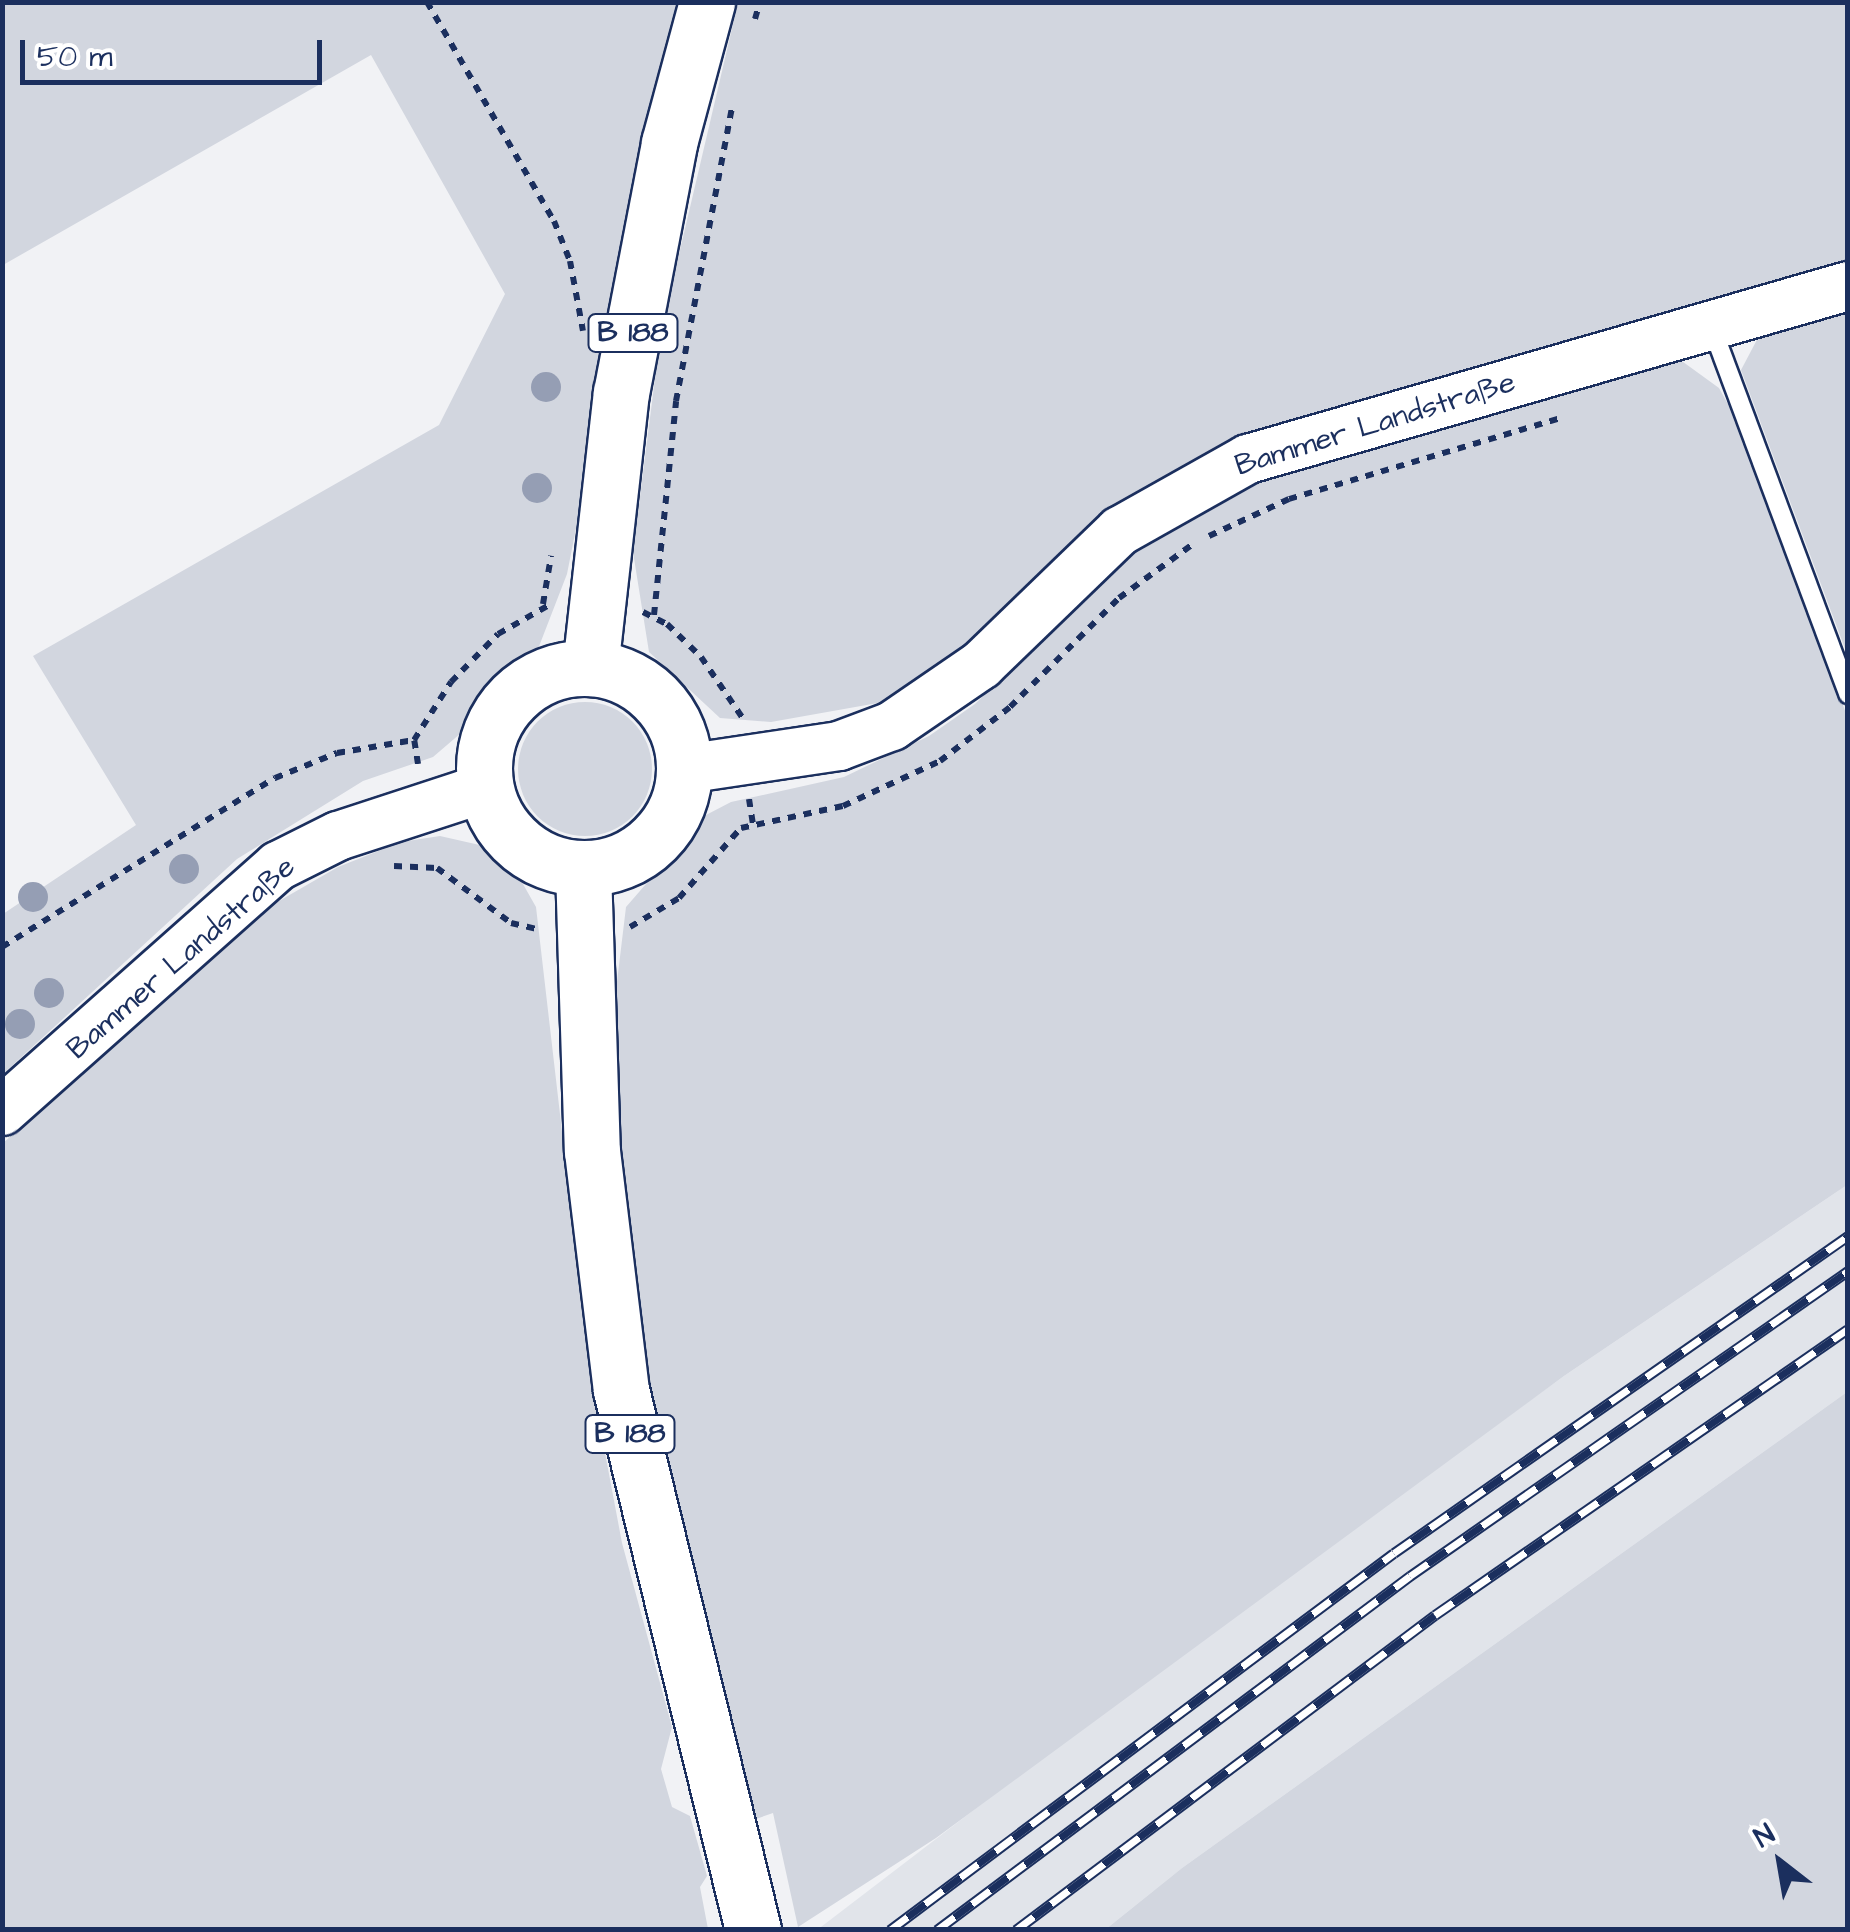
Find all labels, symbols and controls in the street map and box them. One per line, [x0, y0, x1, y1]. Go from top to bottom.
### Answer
scale bar [25, 20, 328, 82]
text: 50 m [37, 36, 113, 78]
road number: B 188 [586, 310, 680, 356]
street label: Bammer Landstraße [1231, 364, 1519, 484]
street label: Bammer Landstraße [59, 849, 303, 1067]
road number: B 188 [582, 1411, 678, 1457]
north arrow [1730, 1812, 1830, 1912]
text: N [1747, 1815, 1782, 1857]

